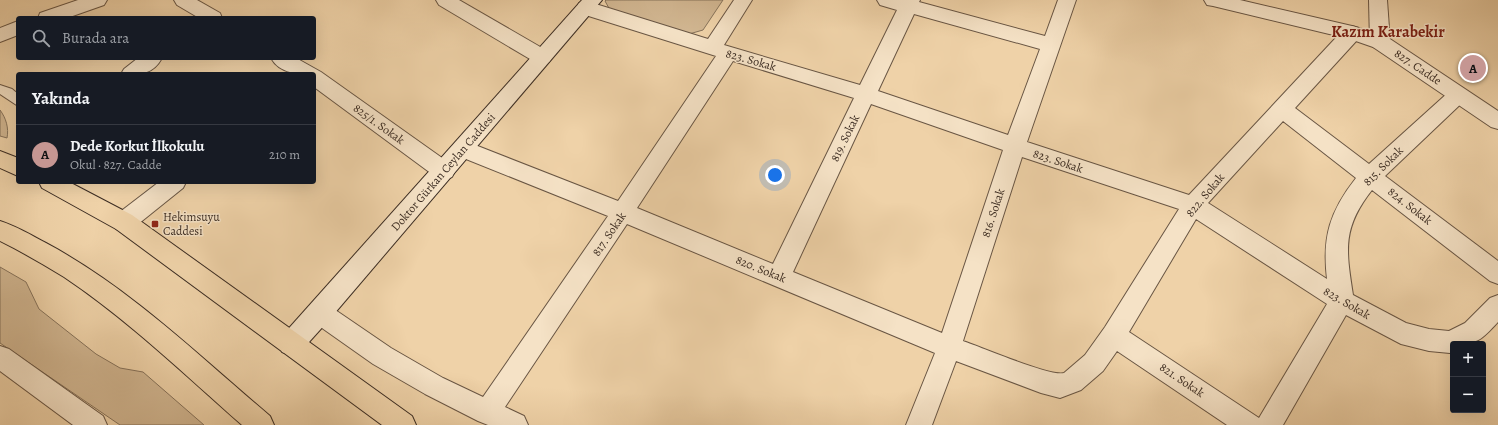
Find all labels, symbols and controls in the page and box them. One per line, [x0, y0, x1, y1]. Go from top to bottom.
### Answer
search box [16, 16, 316, 60]
district label: Kazım Karabekir [1331, 21, 1445, 43]
icon: search [30, 27, 52, 49]
text: Burada ara [62, 28, 129, 48]
street label: 823. Sokak [724, 45, 778, 75]
street label: 827. Cadde [1391, 45, 1445, 89]
pin: A [1460, 53, 1486, 83]
text: Yakında [32, 87, 90, 110]
street label: 825/1. Sokak [350, 100, 408, 148]
street label: Doktor Gürkan Ceylan Caddesi [387, 110, 499, 234]
street label: 819. Sokak [827, 112, 863, 164]
text: Dede Korkut İlkokulu [70, 136, 205, 156]
street label: 815. Sokak [1360, 143, 1406, 189]
street label: 823. Sokak [1031, 145, 1085, 177]
text: A [41, 146, 49, 163]
text: 210 m [269, 146, 300, 163]
text: Okul · 827. Cadde [70, 156, 162, 173]
your location [765, 165, 785, 185]
street label: 822. Sokak [1182, 170, 1228, 220]
street label: 824. Sokak [1385, 184, 1435, 228]
street label: 816. Sokak [978, 186, 1008, 240]
place label: Hekimsuyu Caddesi [163, 209, 220, 239]
street label: 817. Sokak [588, 209, 630, 259]
marker: Hekimsuyu Caddesi [150, 219, 160, 229]
street label: 820. Sokak [733, 252, 789, 286]
street label: 823. Sokak [1321, 283, 1373, 323]
map controls [1450, 341, 1486, 413]
button: + [1450, 341, 1486, 377]
street label: 821. Sokak [1156, 359, 1208, 401]
button: − [1450, 377, 1486, 413]

